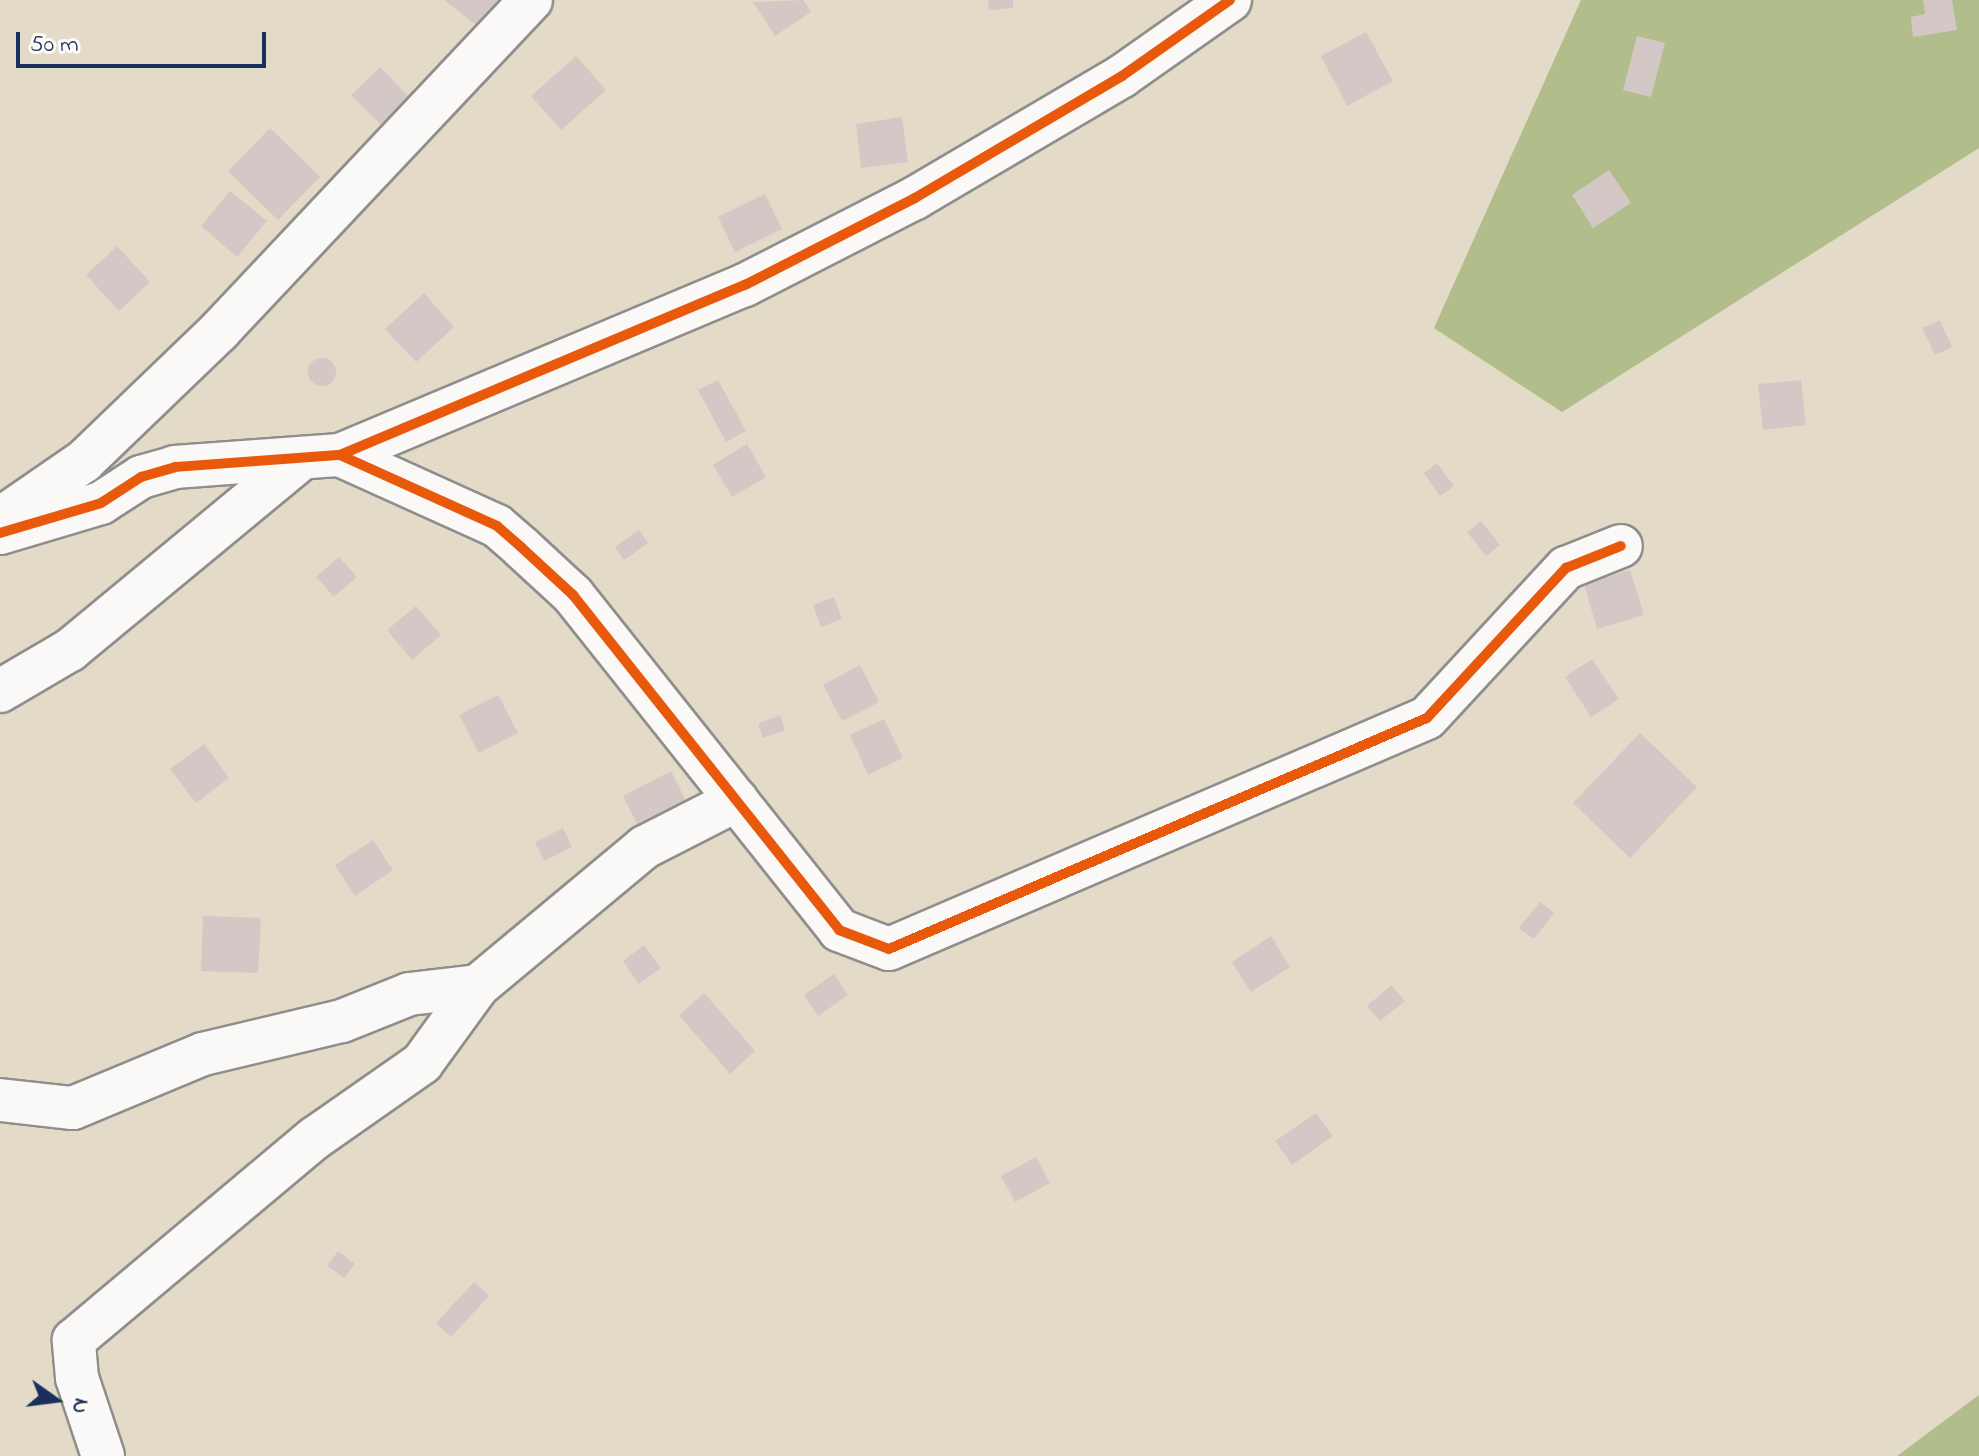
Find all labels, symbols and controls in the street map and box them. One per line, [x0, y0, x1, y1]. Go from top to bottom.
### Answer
scale bar [20, 16, 270, 66]
text: 50 m [30, 28, 79, 63]
north arrow [16, 1360, 96, 1440]
text: N [62, 1395, 97, 1417]

